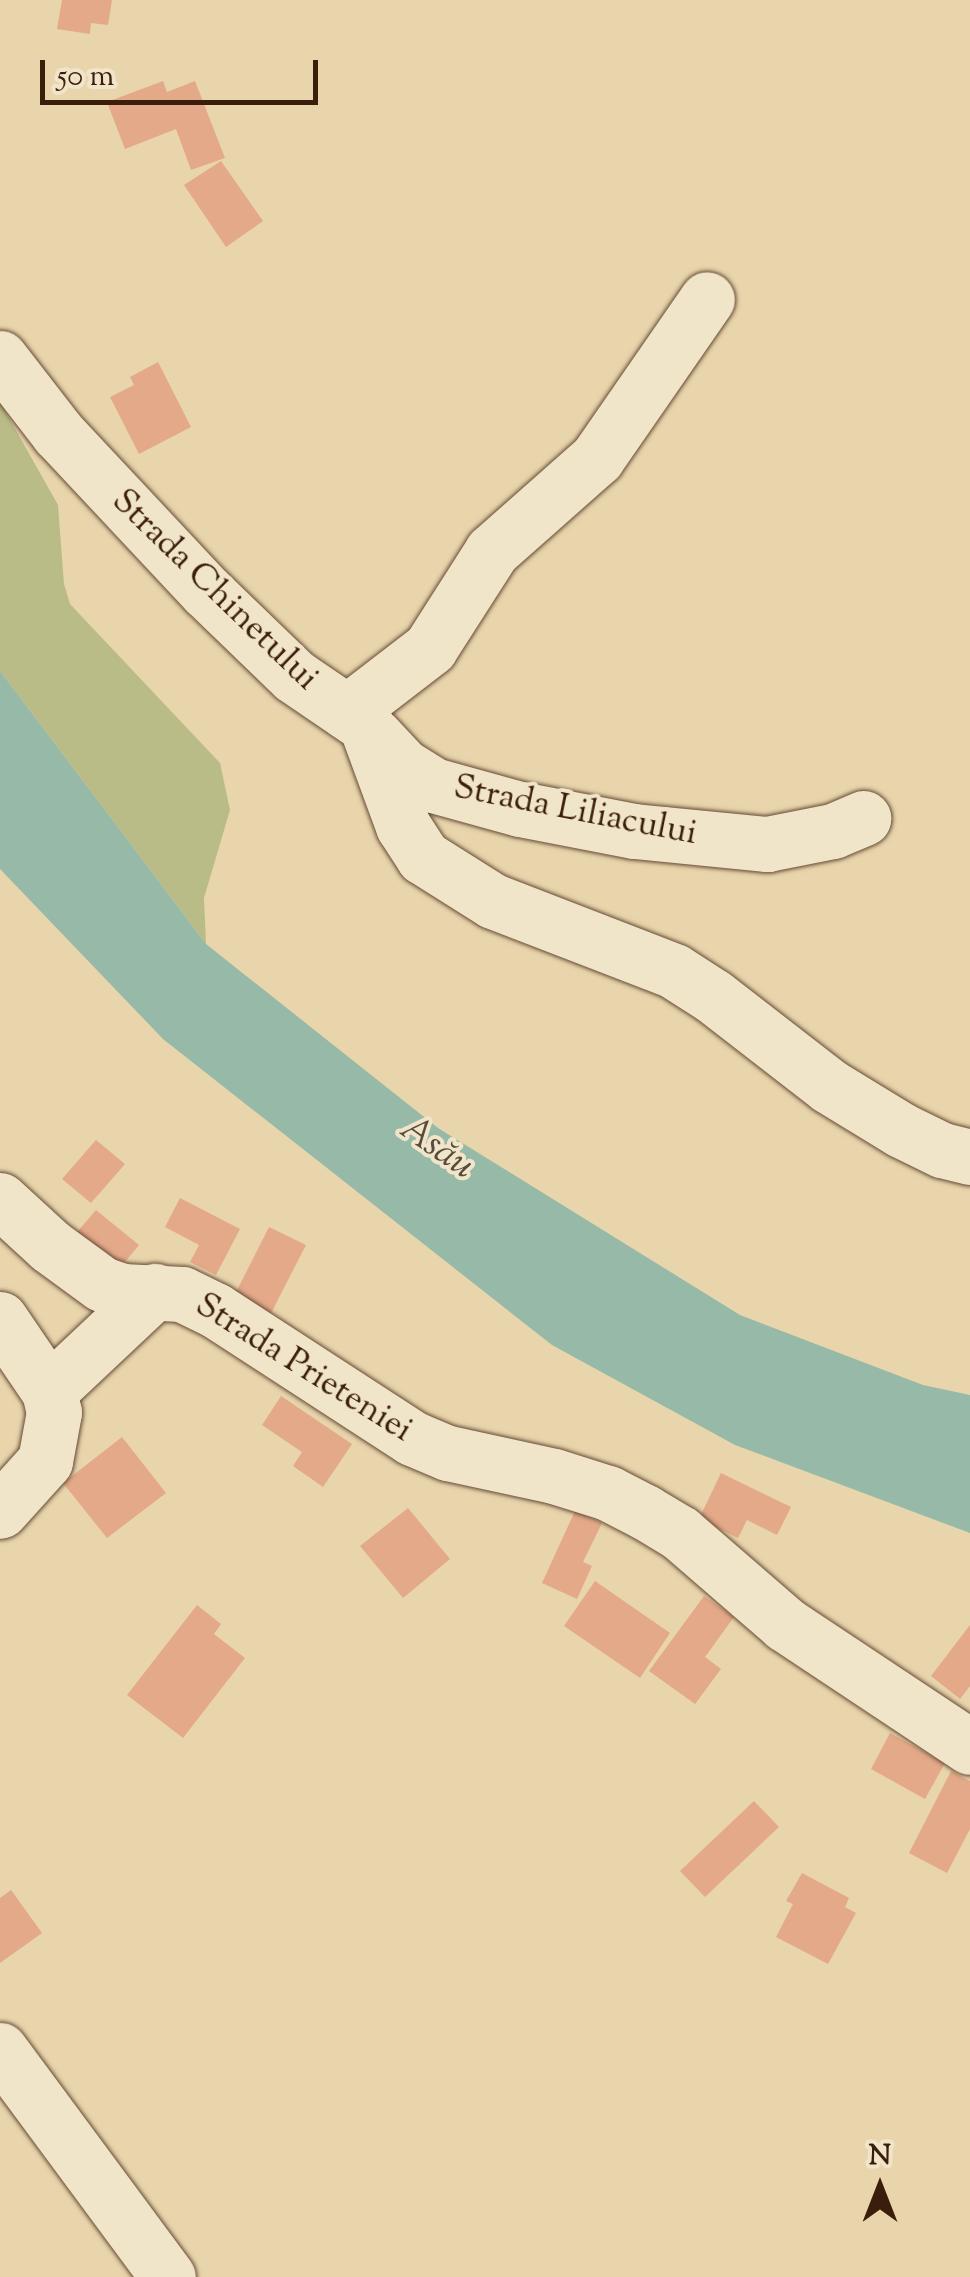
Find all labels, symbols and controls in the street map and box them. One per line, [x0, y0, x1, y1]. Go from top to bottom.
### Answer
scale bar [45, 40, 322, 102]
text: 50 m [57, 56, 114, 99]
street label: Strada Chinetului [102, 481, 326, 701]
street label: Strada Liliacului [450, 768, 700, 856]
water label: Asău [390, 1107, 482, 1191]
street label: Strada Prieteniei [187, 1285, 419, 1453]
north arrow [830, 2137, 930, 2237]
text: N [869, 2137, 891, 2177]

